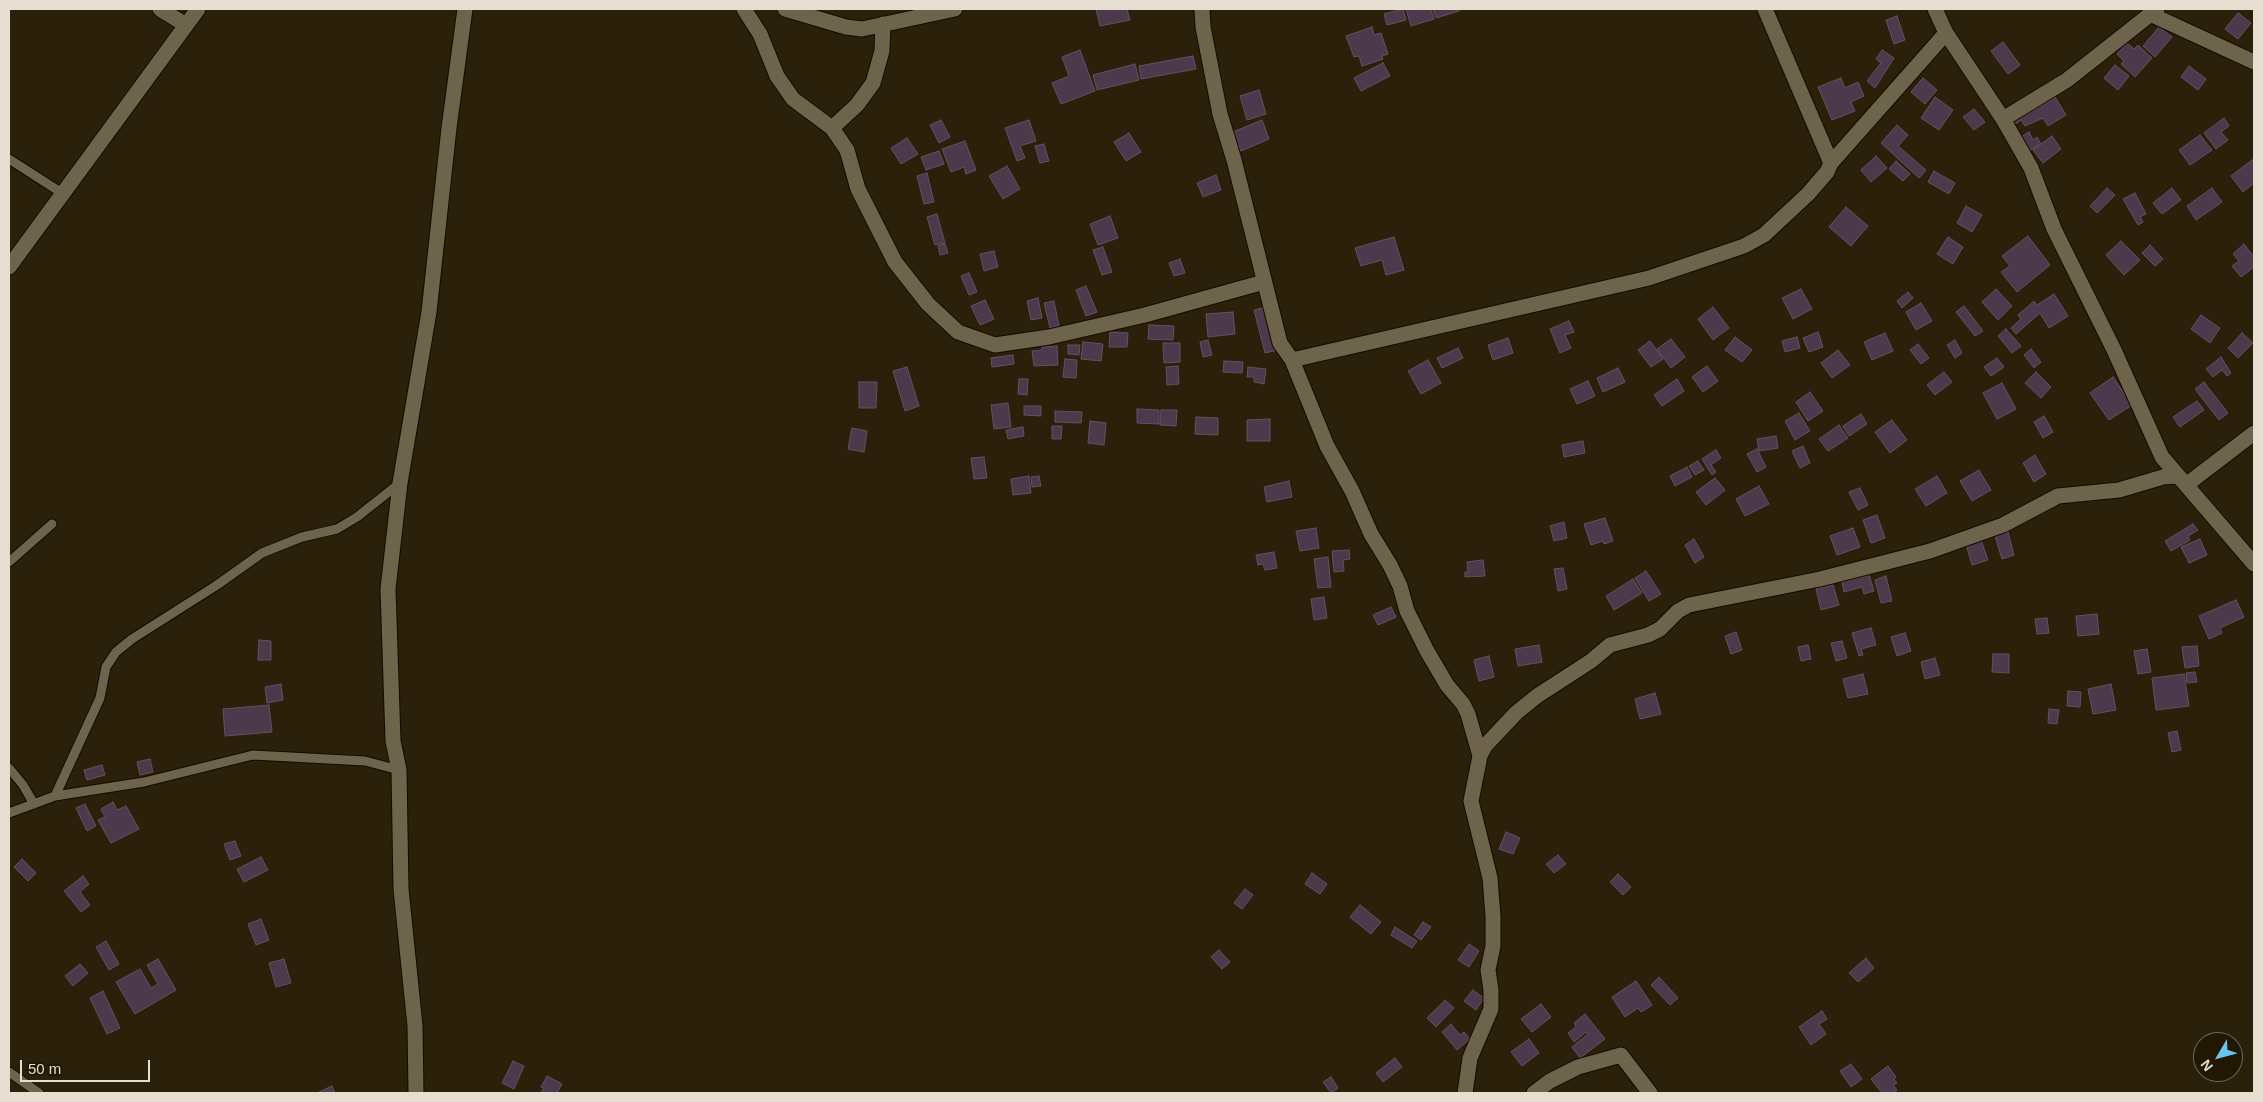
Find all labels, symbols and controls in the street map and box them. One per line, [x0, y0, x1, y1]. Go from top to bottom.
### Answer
north arrow [2193, 1032, 2243, 1082]
scale bar [22, 1050, 152, 1082]
text: N [2197, 1057, 2216, 1074]
text: 50 m [28, 1060, 61, 1077]

